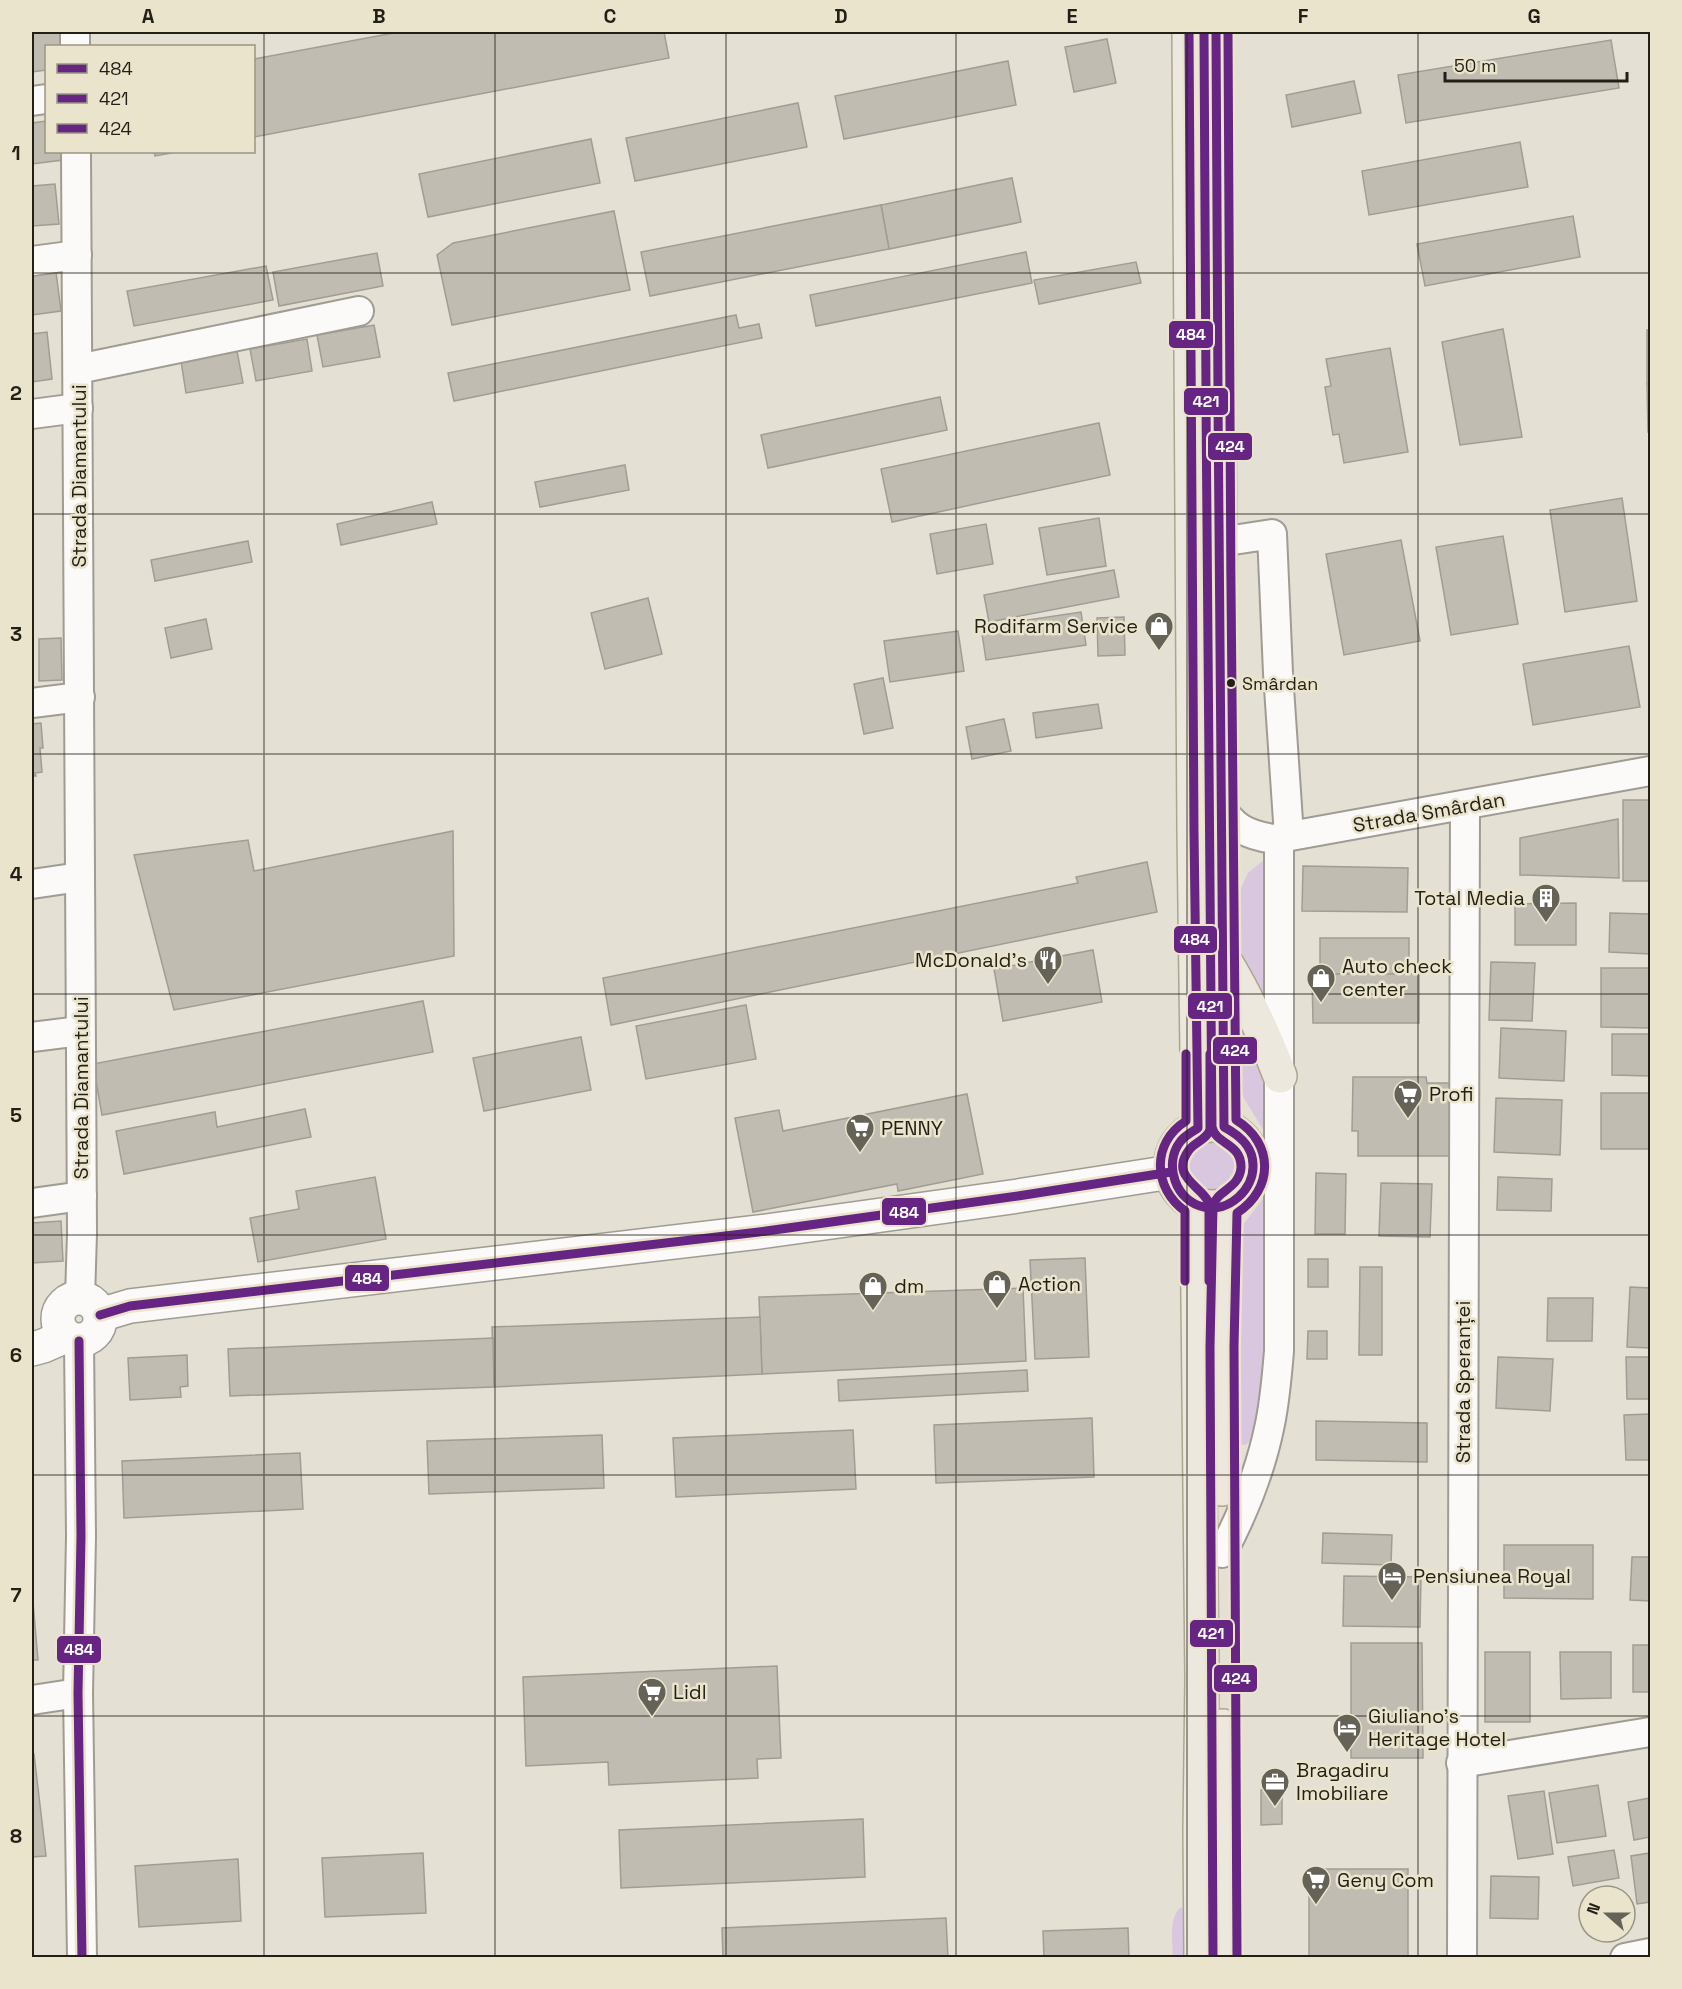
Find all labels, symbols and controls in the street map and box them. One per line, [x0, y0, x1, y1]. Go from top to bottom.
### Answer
text: A [142, 3, 155, 29]
text: B [372, 3, 386, 29]
text: C [604, 3, 617, 29]
text: D [834, 3, 848, 29]
text: E [1066, 3, 1078, 29]
text: F [1298, 3, 1309, 29]
text: G [1527, 3, 1541, 29]
legend [45, 45, 255, 153]
scale bar [1445, 45, 1626, 83]
text: 50 m [1454, 54, 1496, 77]
text: 484 [99, 57, 133, 80]
text: 421 [99, 87, 129, 110]
text: 424 [99, 117, 132, 140]
text: 1 [11, 140, 21, 166]
line badge: 484 [1168, 320, 1214, 349]
text: 484 [1176, 324, 1206, 345]
text: 2 [10, 380, 22, 406]
street label: Strada Diamantului [66, 384, 92, 568]
line badge: 421 [1183, 387, 1229, 416]
text: 421 [1193, 391, 1219, 412]
line badge: 424 [1207, 432, 1253, 461]
text: 424 [1215, 436, 1245, 457]
shop icon: Rodifarm Service [1143, 610, 1175, 652]
place label: Rodifarm Service [974, 613, 1138, 639]
text: 3 [10, 621, 22, 647]
place label: Smârdan [1242, 672, 1318, 695]
marker: Smârdan [1225, 677, 1237, 689]
street label: Strada Smârdan [1351, 786, 1507, 838]
text: 4 [10, 861, 23, 887]
building icon: Total Media [1530, 882, 1562, 924]
place label: Total Media [1414, 885, 1525, 911]
line badge: 484 [1173, 925, 1218, 954]
text: 484 [1180, 929, 1210, 950]
restaurant icon: McDonald's [1032, 944, 1064, 986]
place label: McDonald's [915, 947, 1027, 973]
place label: Auto check center [1342, 953, 1452, 1002]
shop icon: Auto check center [1305, 962, 1337, 1004]
line badge: 421 [1187, 992, 1233, 1020]
street label: Strada Diamantului [68, 996, 94, 1180]
text: 421 [1197, 996, 1223, 1017]
line badge: 424 [1212, 1036, 1258, 1065]
text: 424 [1220, 1040, 1250, 1061]
supermarket icon: Profi [1392, 1078, 1424, 1120]
place label: Profi [1429, 1081, 1473, 1107]
text: 5 [10, 1102, 22, 1128]
supermarket icon: PENNY [844, 1112, 876, 1154]
place label: PENNY [881, 1115, 943, 1141]
line badge: 484 [881, 1197, 927, 1226]
text: 484 [889, 1202, 919, 1223]
line badge: 484 [344, 1264, 390, 1292]
text: 484 [352, 1268, 382, 1289]
shop icon: Action [981, 1268, 1013, 1310]
shop icon: dm [857, 1270, 889, 1312]
place label: Action [1018, 1271, 1081, 1297]
place label: dm [894, 1273, 924, 1299]
street label: Strada Speranței [1450, 1301, 1476, 1463]
text: 6 [10, 1342, 22, 1368]
hotel icon: Pensiunea Royal [1376, 1560, 1408, 1602]
place label: Pensiunea Royal [1413, 1563, 1571, 1589]
text: 7 [10, 1582, 22, 1608]
line badge: 421 [1189, 1619, 1234, 1648]
text: 421 [1198, 1623, 1224, 1644]
line badge: 484 [56, 1635, 102, 1664]
text: 484 [64, 1639, 94, 1660]
line badge: 424 [1213, 1664, 1258, 1693]
text: 424 [1221, 1668, 1251, 1689]
supermarket icon: Lidl [636, 1676, 668, 1718]
place label: Lidl [673, 1679, 707, 1705]
place label: Giuliano's Heritage Hotel [1368, 1703, 1506, 1752]
hotel icon: Giuliano's Heritage Hotel [1331, 1712, 1363, 1754]
place label: Bragadiru Imobiliare [1296, 1757, 1389, 1806]
office icon: Bragadiru Imobiliare [1259, 1766, 1291, 1808]
text: 8 [10, 1823, 22, 1849]
supermarket icon: Geny Com [1300, 1864, 1332, 1906]
place label: Geny Com [1337, 1867, 1434, 1893]
north arrow [1577, 1884, 1637, 1944]
text: N [1582, 1900, 1605, 1918]

